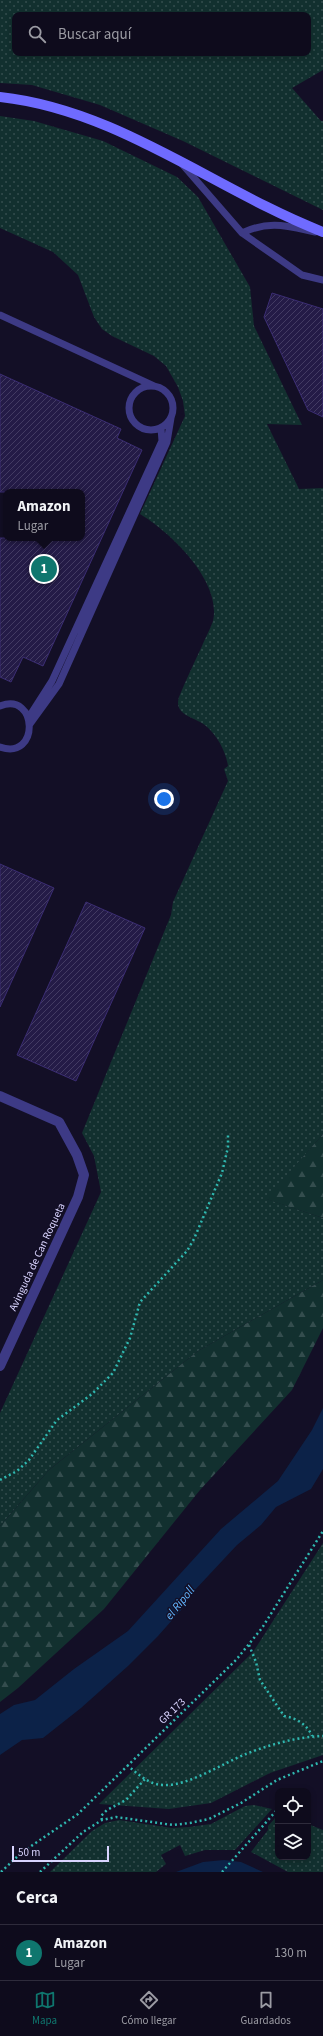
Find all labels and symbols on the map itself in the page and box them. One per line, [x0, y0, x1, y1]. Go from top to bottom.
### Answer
pin: 1 [31, 554, 57, 584]
your location [154, 789, 174, 809]
street label: Avinguda de Can Roqueta [5, 1201, 69, 1313]
water label: el Ripoll [161, 1582, 199, 1624]
street label: GR 173 [155, 1695, 189, 1727]
scale bar [12, 1844, 109, 1863]

